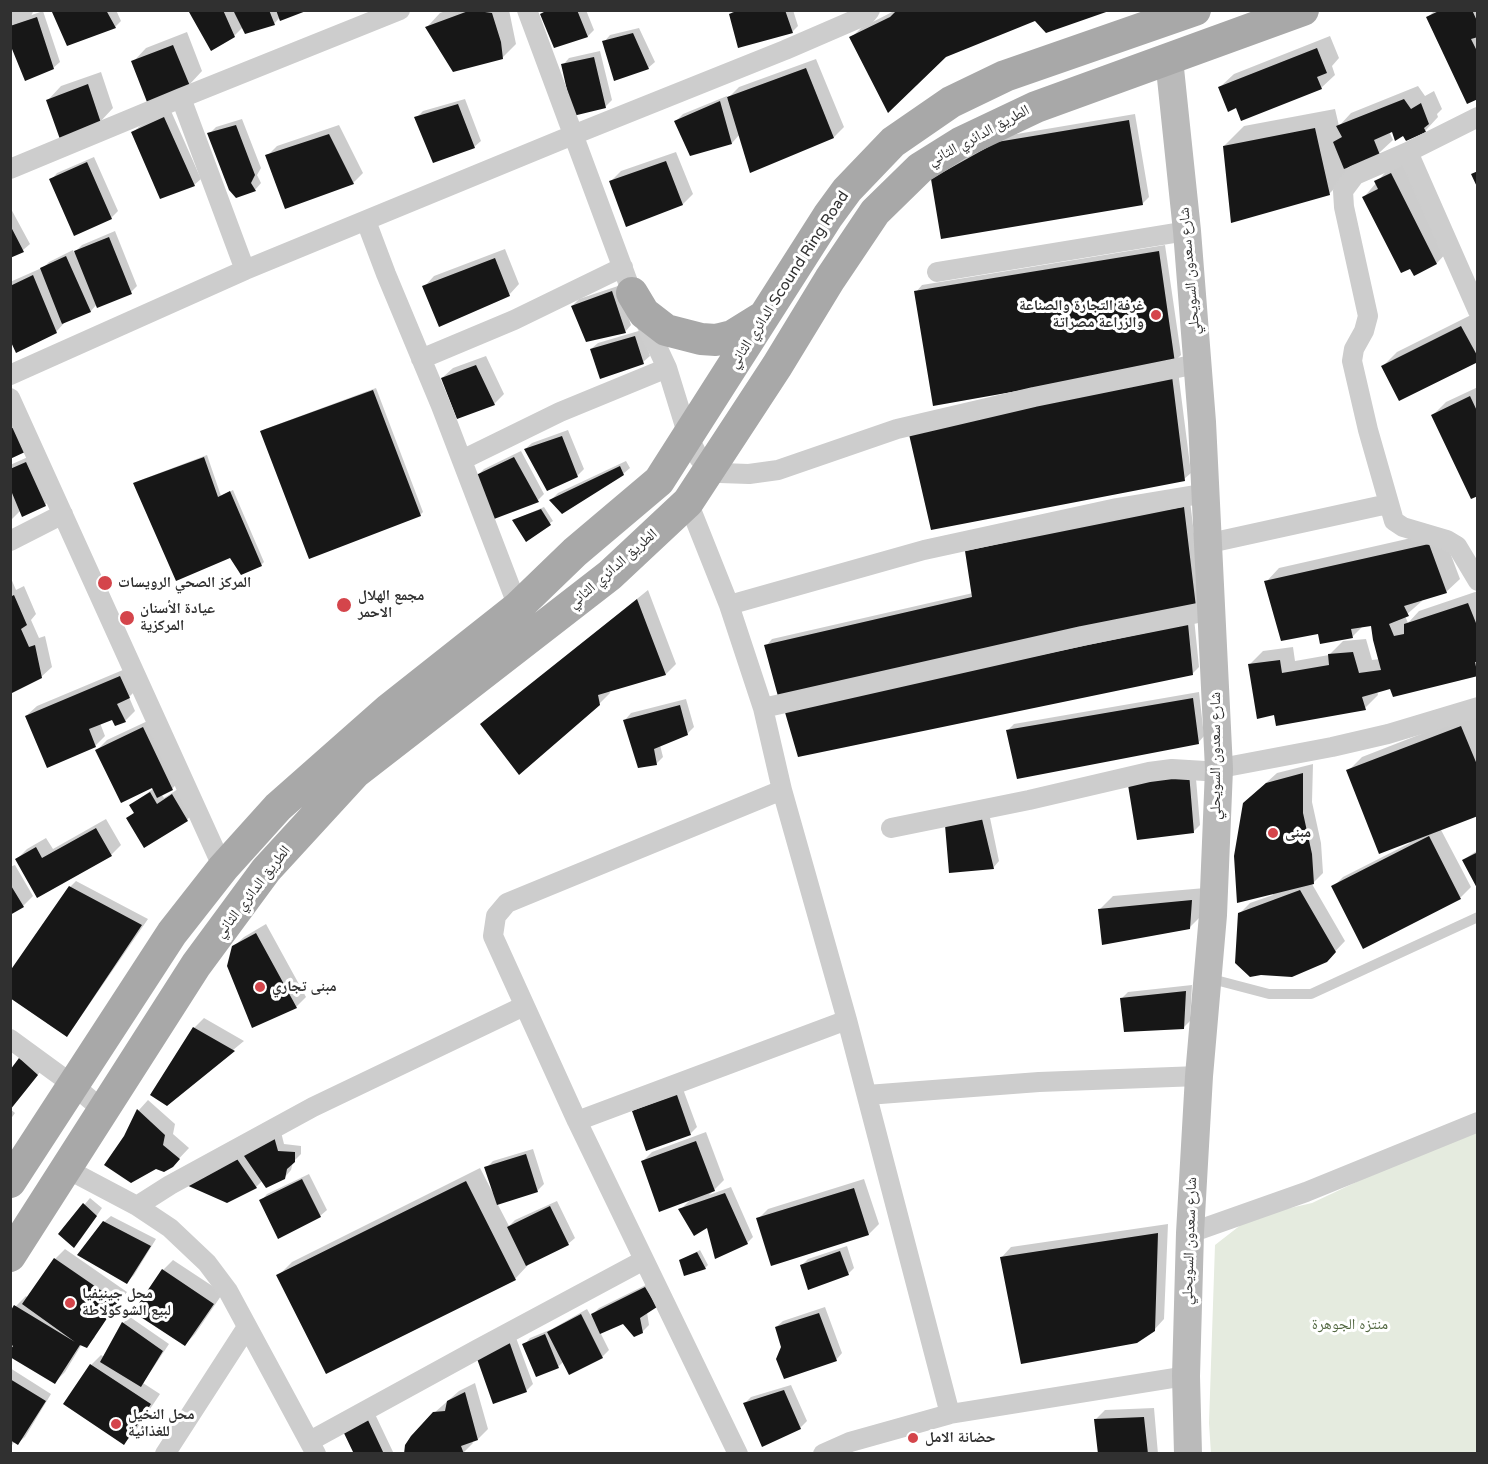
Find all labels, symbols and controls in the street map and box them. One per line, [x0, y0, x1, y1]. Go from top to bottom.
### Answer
street label: الطريق الدائري الثاني [925, 102, 1033, 170]
street label: الدائري الثاني Scound Ring Road [725, 188, 853, 372]
street label: شارع سعدون السويحلي [1175, 206, 1205, 336]
place label: غرفة التجارة والصناعة والزراعة مصراتة [1019, 297, 1144, 332]
marker: غرفة التجارة والصناعة والزراعة مصراتة [1149, 308, 1163, 322]
street label: الطريق الدائري الثاني [565, 525, 661, 613]
marker: المركز الصحي الرويسات [96, 574, 114, 592]
place label: المركز الصحي الرويسات [118, 574, 251, 592]
place label: مجمع الهلال الاحمر [358, 587, 424, 622]
marker: مجمع الهلال الاحمر [335, 596, 353, 614]
place label: عيادة الأسنان المركزية [140, 600, 215, 635]
marker: عيادة الأسنان المركزية [118, 609, 136, 627]
street label: شارع سعدون السويحلي [1207, 692, 1225, 820]
place label: مبنى [1285, 824, 1311, 842]
marker: مبنى [1266, 826, 1280, 840]
street label: الطريق الدائري الثاني [211, 842, 295, 942]
place label: مبنى تجاري [272, 978, 337, 996]
marker: مبنى تجاري [253, 980, 267, 994]
street label: شارع سعدون السويحلي [1179, 1177, 1201, 1305]
place label: محل جينيفيا لبيع الشوكولاطة [82, 1285, 171, 1320]
marker: محل جينيفيا لبيع الشوكولاطة [63, 1296, 77, 1310]
park label: منتزه الجوهرة [1312, 1316, 1388, 1334]
place label: محل النخيل للغذائية [128, 1406, 195, 1441]
marker: محل النخيل للغذائية [109, 1417, 123, 1431]
place label: حضانة الامل [925, 1429, 996, 1447]
marker: حضانة الامل [906, 1431, 920, 1445]

